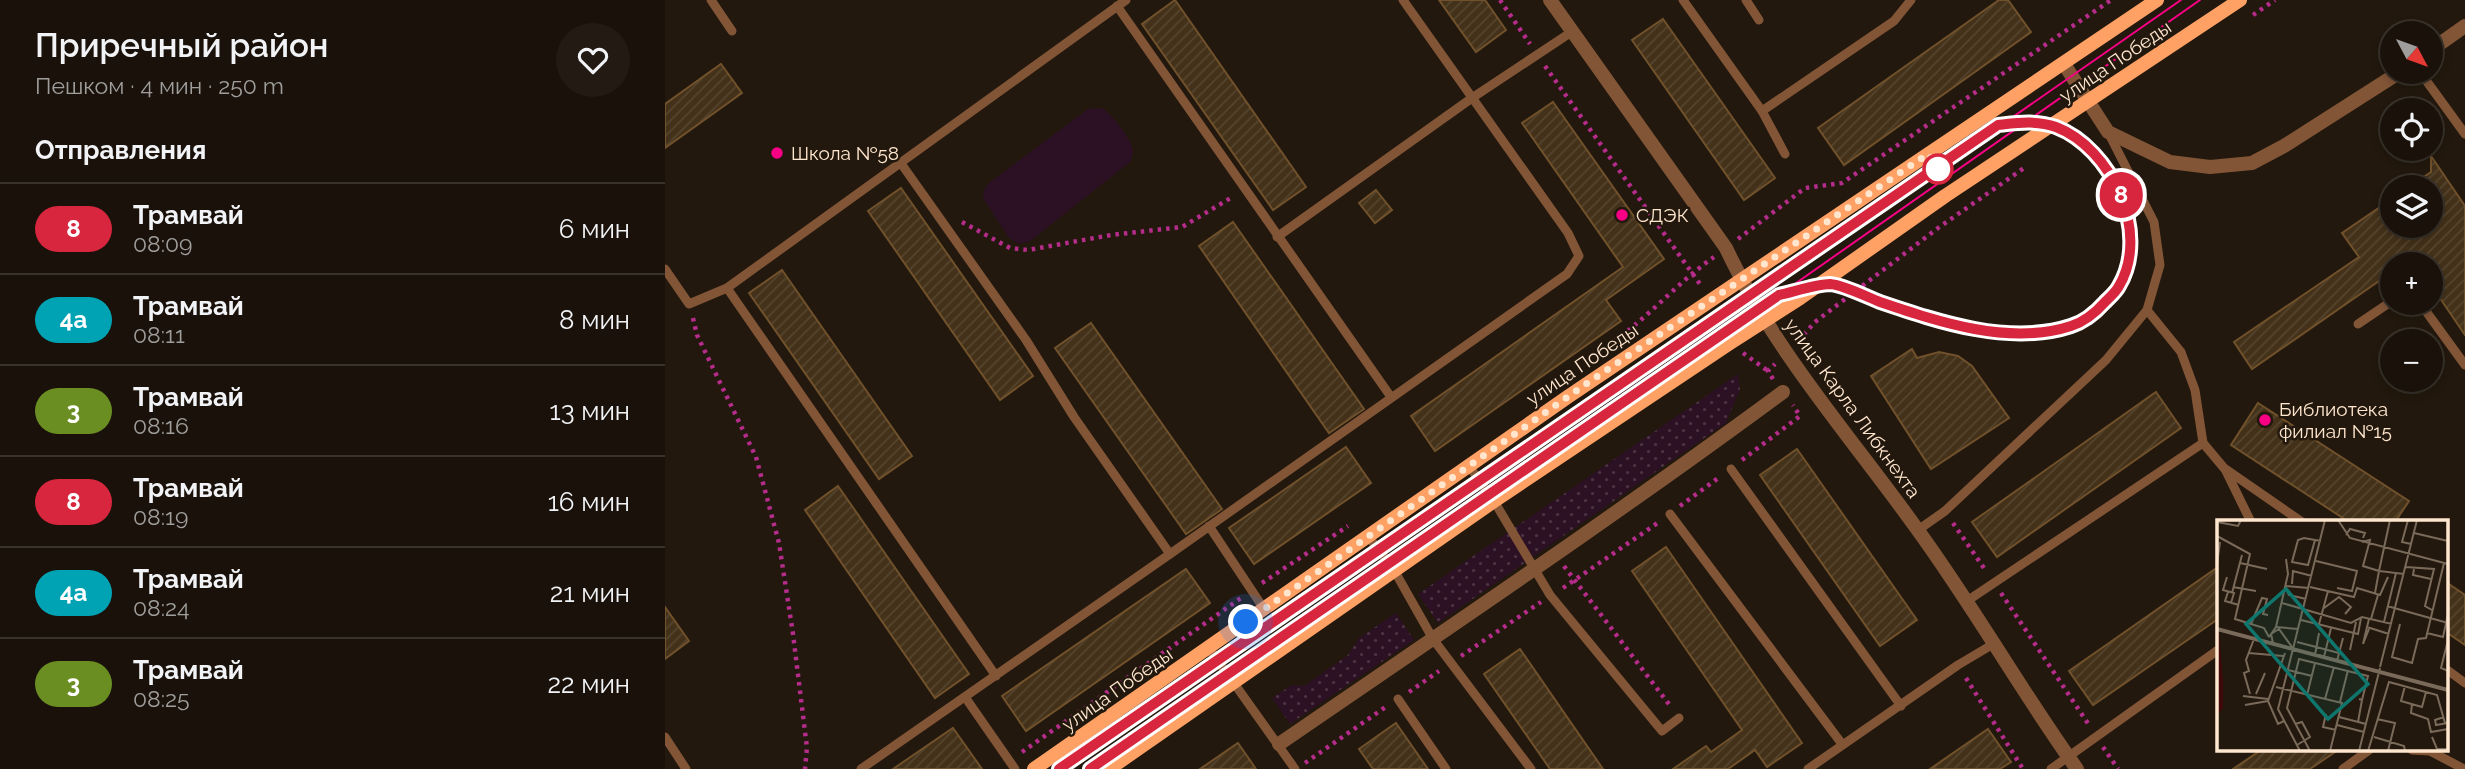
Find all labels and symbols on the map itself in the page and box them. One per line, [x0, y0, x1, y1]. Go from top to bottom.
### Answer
street label: улица Победы [2055, 16, 2175, 106]
north arrow [2380, 21, 2443, 84]
place label: Школа №58 [791, 142, 899, 164]
marker: Школа №58 [769, 145, 785, 161]
unlabelled marker [1923, 154, 1953, 184]
line badge: 8 [2098, 172, 2144, 218]
place label: СДЭК [1636, 204, 1689, 226]
marker: СДЭК [1614, 207, 1630, 223]
street label: улица Карла Либкнехта [1780, 314, 1926, 502]
street label: улица Победы [1522, 319, 1642, 409]
place label: Библиотека филиал №15 [2279, 398, 2392, 442]
marker: Библиотека филиал №15 [2257, 412, 2273, 428]
inset map [2217, 520, 2448, 752]
your location [1228, 604, 1263, 639]
street label: улица Победы [1057, 643, 1177, 735]

